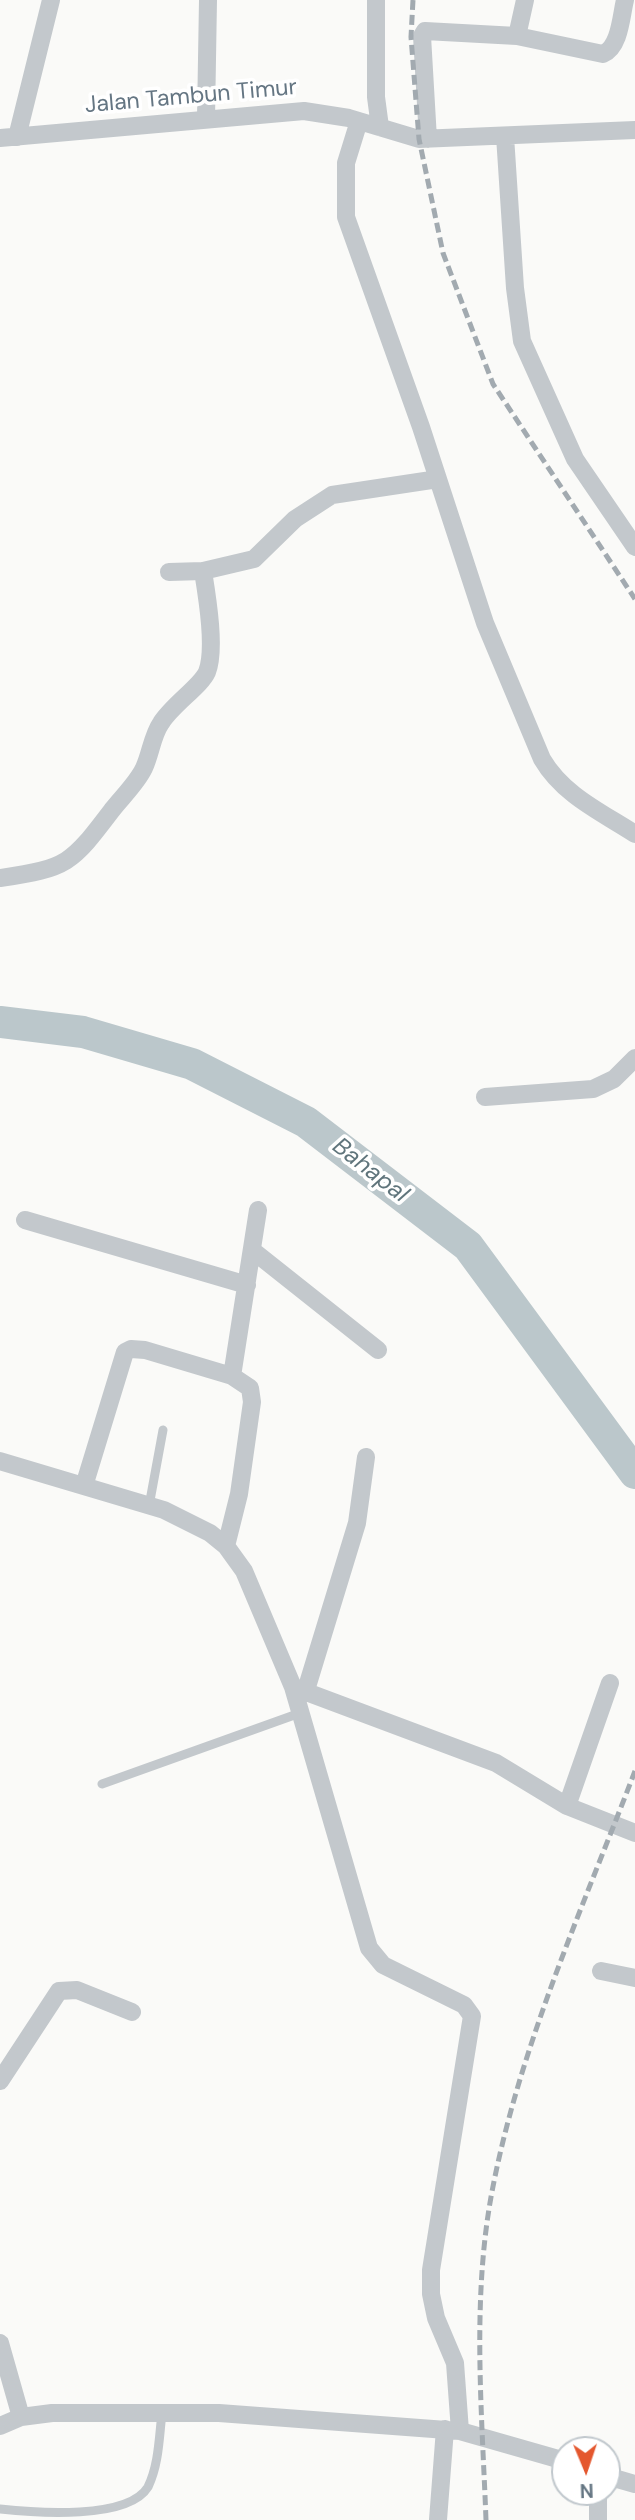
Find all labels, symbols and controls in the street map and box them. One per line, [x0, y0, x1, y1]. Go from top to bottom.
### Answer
street label: Jalan Tambun Timur [84, 74, 298, 120]
water label: Bahapal [326, 1132, 414, 1210]
north arrow [551, 2436, 621, 2506]
text: N [579, 2478, 594, 2503]

